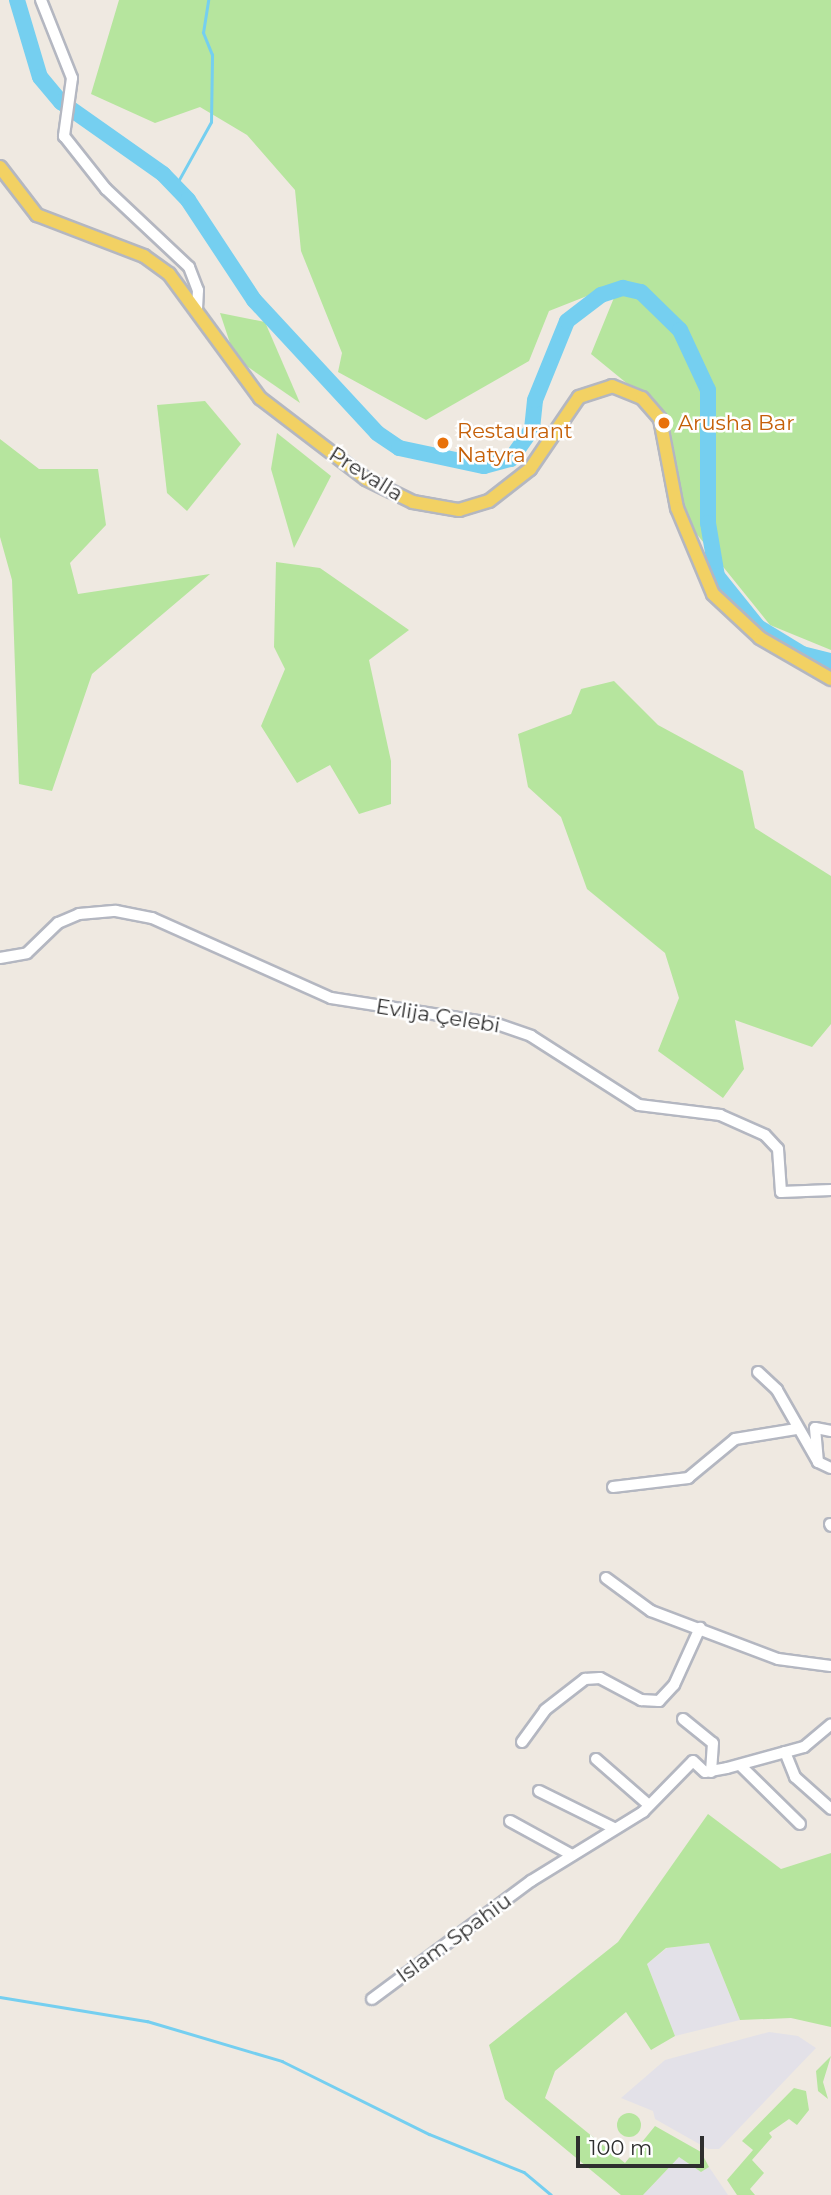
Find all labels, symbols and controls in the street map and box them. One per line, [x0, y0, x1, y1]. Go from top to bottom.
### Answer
place label: Arusha Bar [678, 410, 795, 436]
marker: Arusha Bar [656, 415, 672, 431]
place label: Restaurant Natyra [457, 418, 572, 468]
marker: Restaurant Natyra [435, 435, 451, 451]
street label: Prevalla [324, 442, 408, 506]
street label: Evlija Çelebi [374, 994, 502, 1038]
street label: Islam Spahiu [392, 1888, 516, 1988]
scale bar [579, 2122, 707, 2166]
text: 100 m [589, 2135, 652, 2160]

